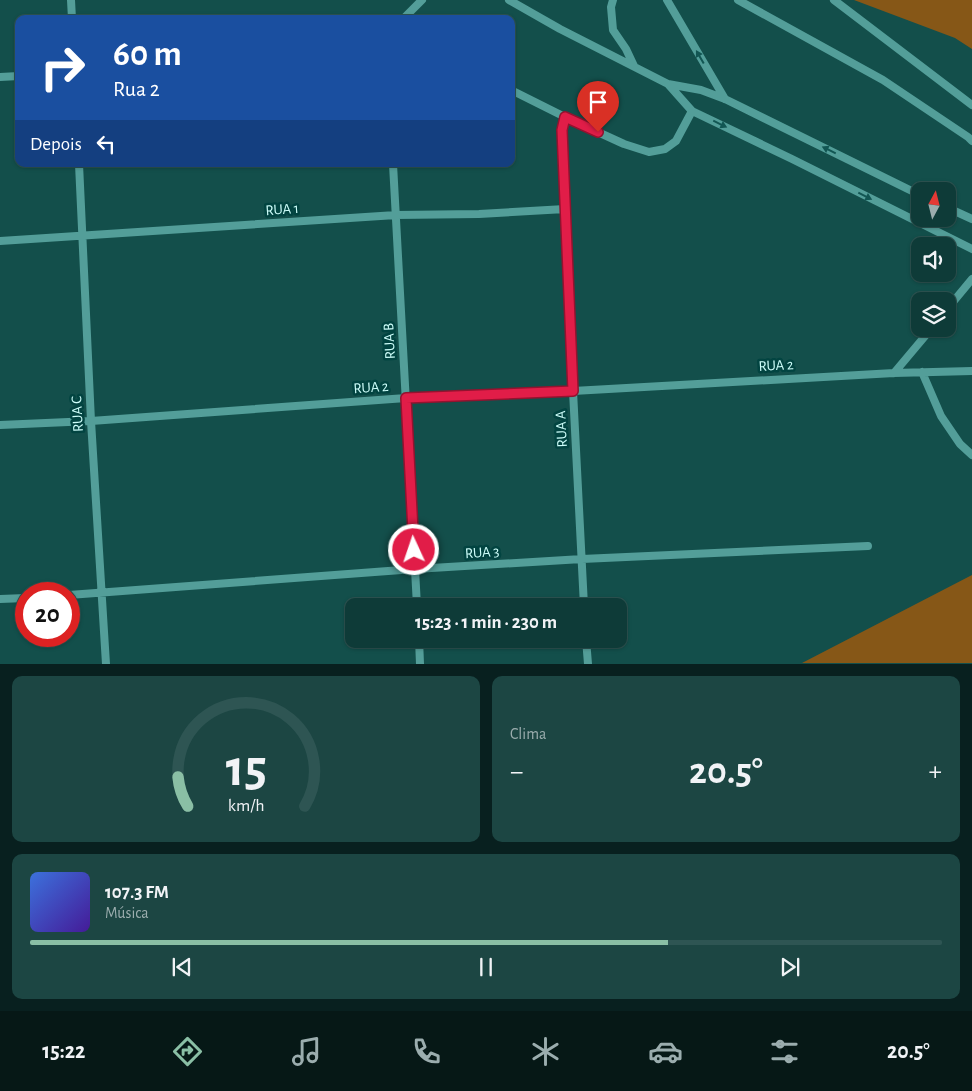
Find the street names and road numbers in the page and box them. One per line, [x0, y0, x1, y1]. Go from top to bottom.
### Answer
street label: RUA 1 [265, 201, 299, 218]
street label: RUA B [381, 322, 398, 360]
street label: RUA 2 [758, 357, 794, 374]
street label: RUA 2 [353, 379, 389, 396]
street label: RUA C [69, 395, 86, 432]
street label: RUA A [553, 410, 570, 448]
street label: RUA 3 [464, 544, 500, 561]

